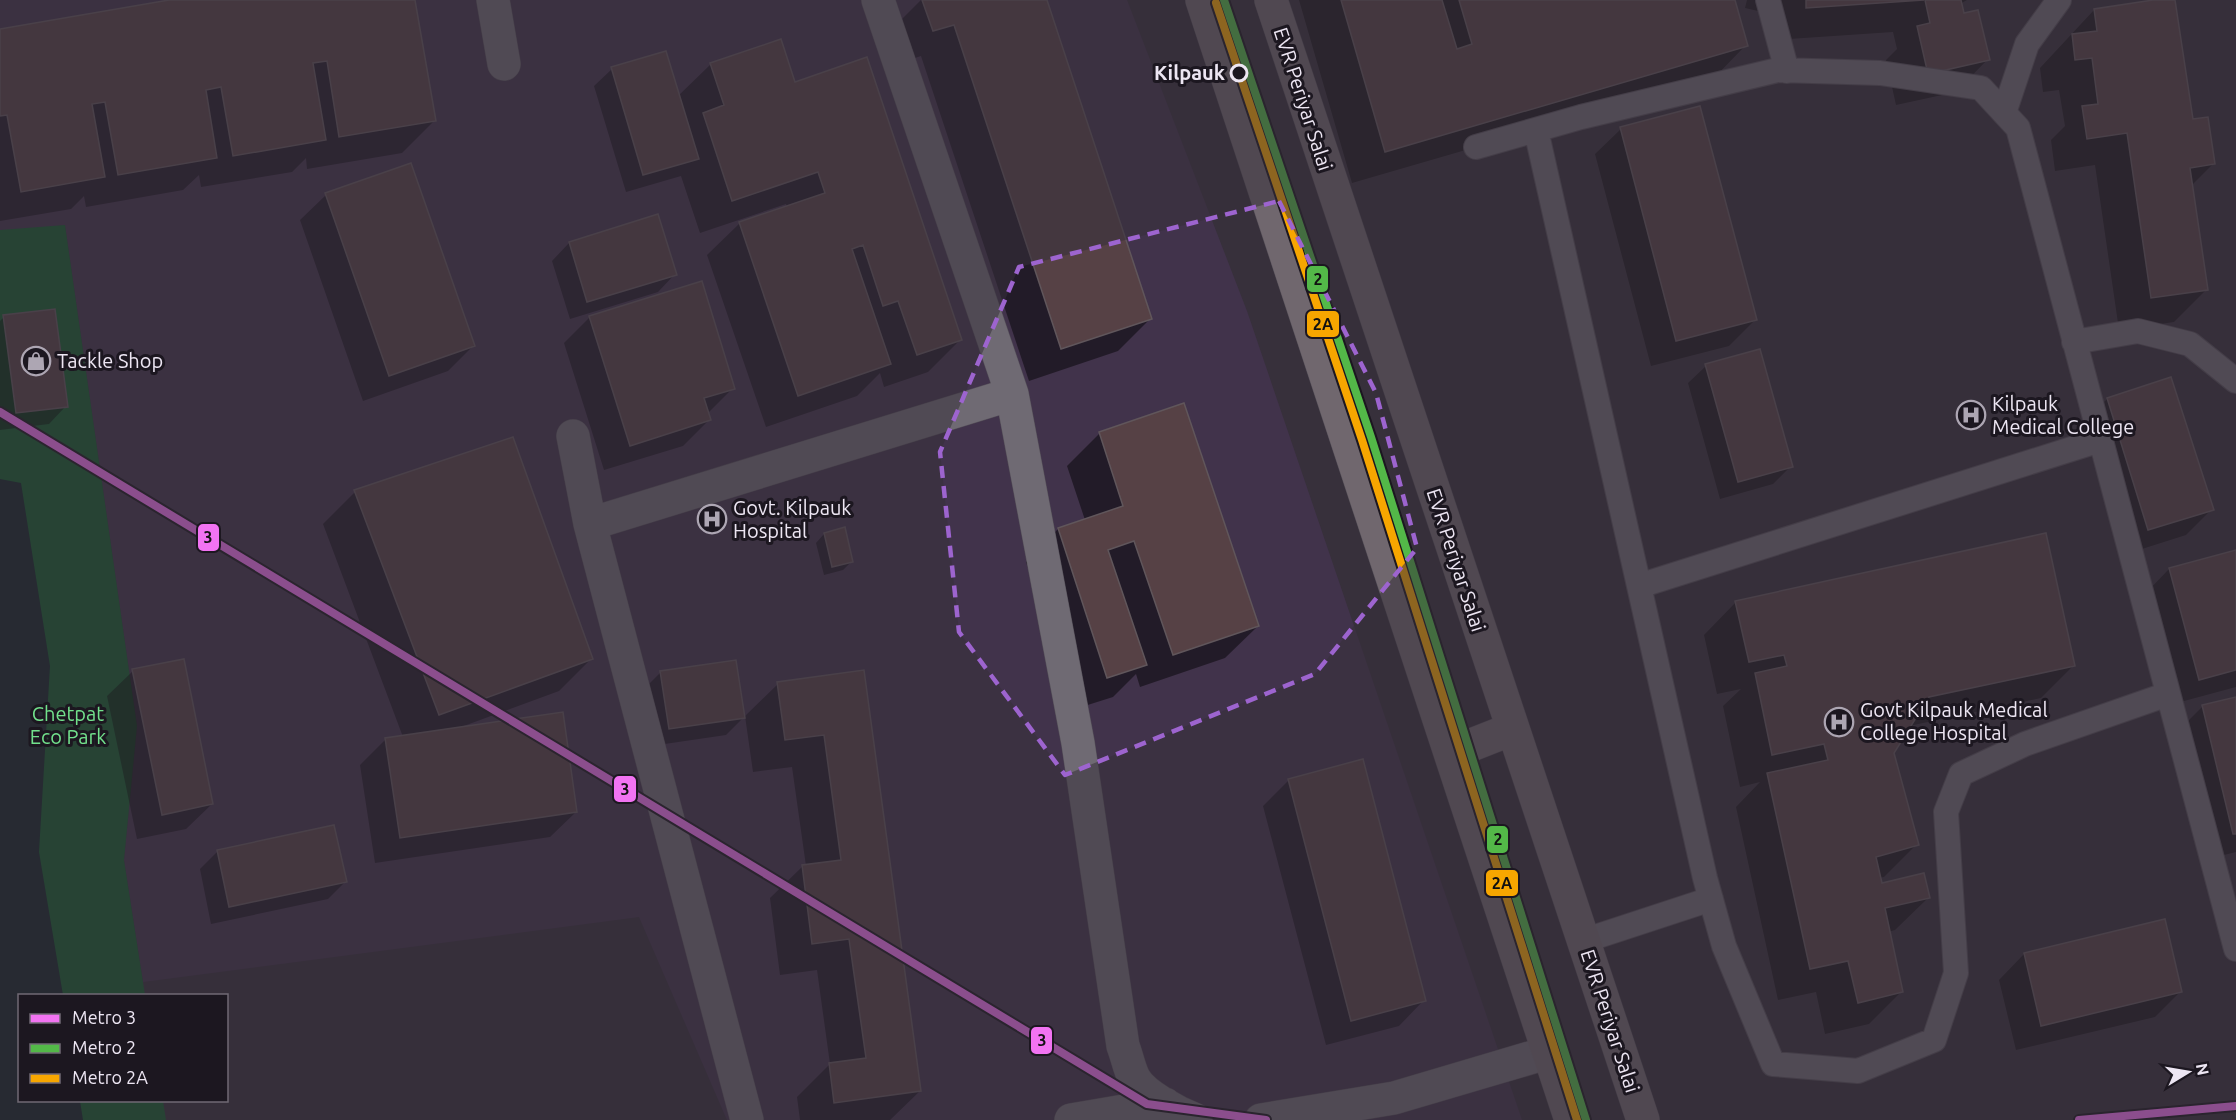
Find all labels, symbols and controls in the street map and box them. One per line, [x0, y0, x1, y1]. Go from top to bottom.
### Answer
street label: EVR Periyar Salai [1269, 24, 1337, 173]
place label: Kilpauk [1154, 61, 1225, 84]
marker: Kilpauk [1230, 64, 1248, 82]
line badge: 2 [1306, 265, 1329, 293]
text: 2 [1313, 270, 1323, 288]
line badge: 2A [1306, 310, 1340, 338]
text: 2A [1313, 315, 1334, 333]
shop icon: Tackle Shop [20, 345, 52, 377]
place label: Tackle Shop [57, 349, 163, 372]
place label: Kilpauk Medical College [1992, 392, 2134, 438]
hospital icon: Kilpauk Medical College [1955, 399, 1987, 431]
street label: EVR Periyar Salai [1422, 485, 1490, 634]
place label: Govt. Kilpauk Hospital [733, 496, 851, 542]
hospital icon: Govt. Kilpauk Hospital [696, 503, 728, 535]
line badge: 3 [197, 523, 220, 552]
text: 3 [203, 528, 213, 546]
place label: Govt Kilpauk Medical College Hospital [1860, 698, 2048, 744]
park label: Chetpat Eco Park [30, 702, 106, 748]
hospital icon: Govt Kilpauk Medical College Hospital [1823, 706, 1855, 738]
line badge: 3 [613, 775, 637, 803]
text: 3 [620, 780, 630, 798]
line badge: 2 [1486, 825, 1509, 854]
text: 2 [1493, 830, 1503, 848]
line badge: 2A [1485, 869, 1519, 897]
text: 2A [1492, 874, 1513, 892]
street label: EVR Periyar Salai [1576, 946, 1644, 1095]
legend [18, 994, 228, 1102]
text: Metro 3 [72, 1007, 136, 1027]
line badge: 3 [1030, 1026, 1053, 1055]
text: 3 [1037, 1031, 1047, 1049]
text: Metro 2 [72, 1037, 136, 1057]
north arrow [2158, 1042, 2218, 1102]
text: N [2193, 1062, 2213, 1077]
text: Metro 2A [72, 1067, 148, 1087]

